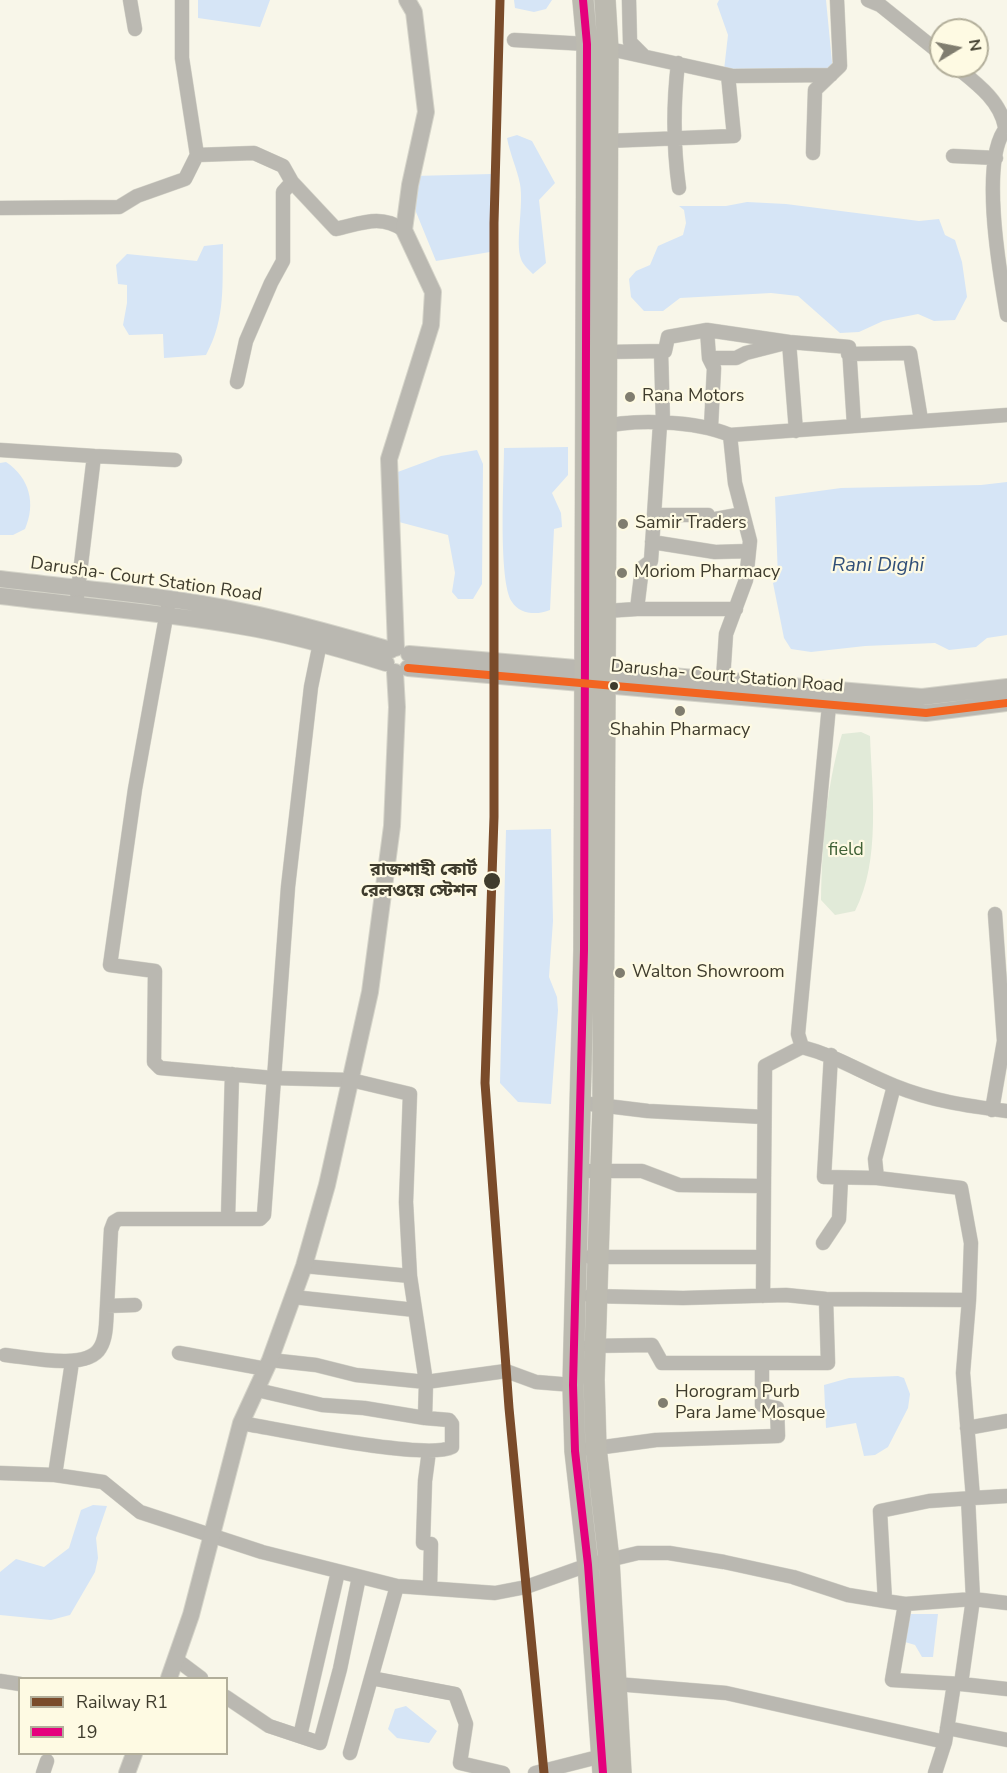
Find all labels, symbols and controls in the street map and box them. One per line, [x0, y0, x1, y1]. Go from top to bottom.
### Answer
north arrow [929, 18, 989, 78]
text: N [963, 37, 987, 53]
place label: Rana Motors [642, 386, 744, 408]
marker: Rana Motors [623, 390, 637, 404]
place label: Samir Traders [635, 513, 747, 535]
marker: Samir Traders [616, 517, 630, 531]
street label: Darusha- Court Station Road [29, 553, 263, 607]
water label: Rani Dighi [832, 554, 924, 578]
place label: Moriom Pharmacy [634, 562, 780, 584]
marker: Moriom Pharmacy [615, 566, 629, 580]
street label: Darusha- Court Station Road [610, 656, 844, 698]
unlabelled marker [608, 680, 620, 692]
marker: Shahin Pharmacy [673, 704, 687, 718]
place label: Shahin Pharmacy [610, 720, 750, 742]
park label: field [828, 840, 864, 862]
place label: রাজশাহী কোর্ট রেলওয়ে স্টেশন [361, 860, 477, 902]
marker: রাজশাহী কোর্ট রেলওয়ে স্টেশন [482, 871, 502, 891]
place label: Walton Showroom [632, 962, 785, 984]
marker: Walton Showroom [613, 966, 627, 980]
place label: Horogram Purb Para Jame Mosque [675, 1382, 825, 1424]
marker: Horogram Purb Para Jame Mosque [656, 1396, 670, 1410]
legend [18, 1677, 228, 1755]
text: Railway R1 [76, 1690, 168, 1714]
text: 19 [76, 1720, 98, 1744]

